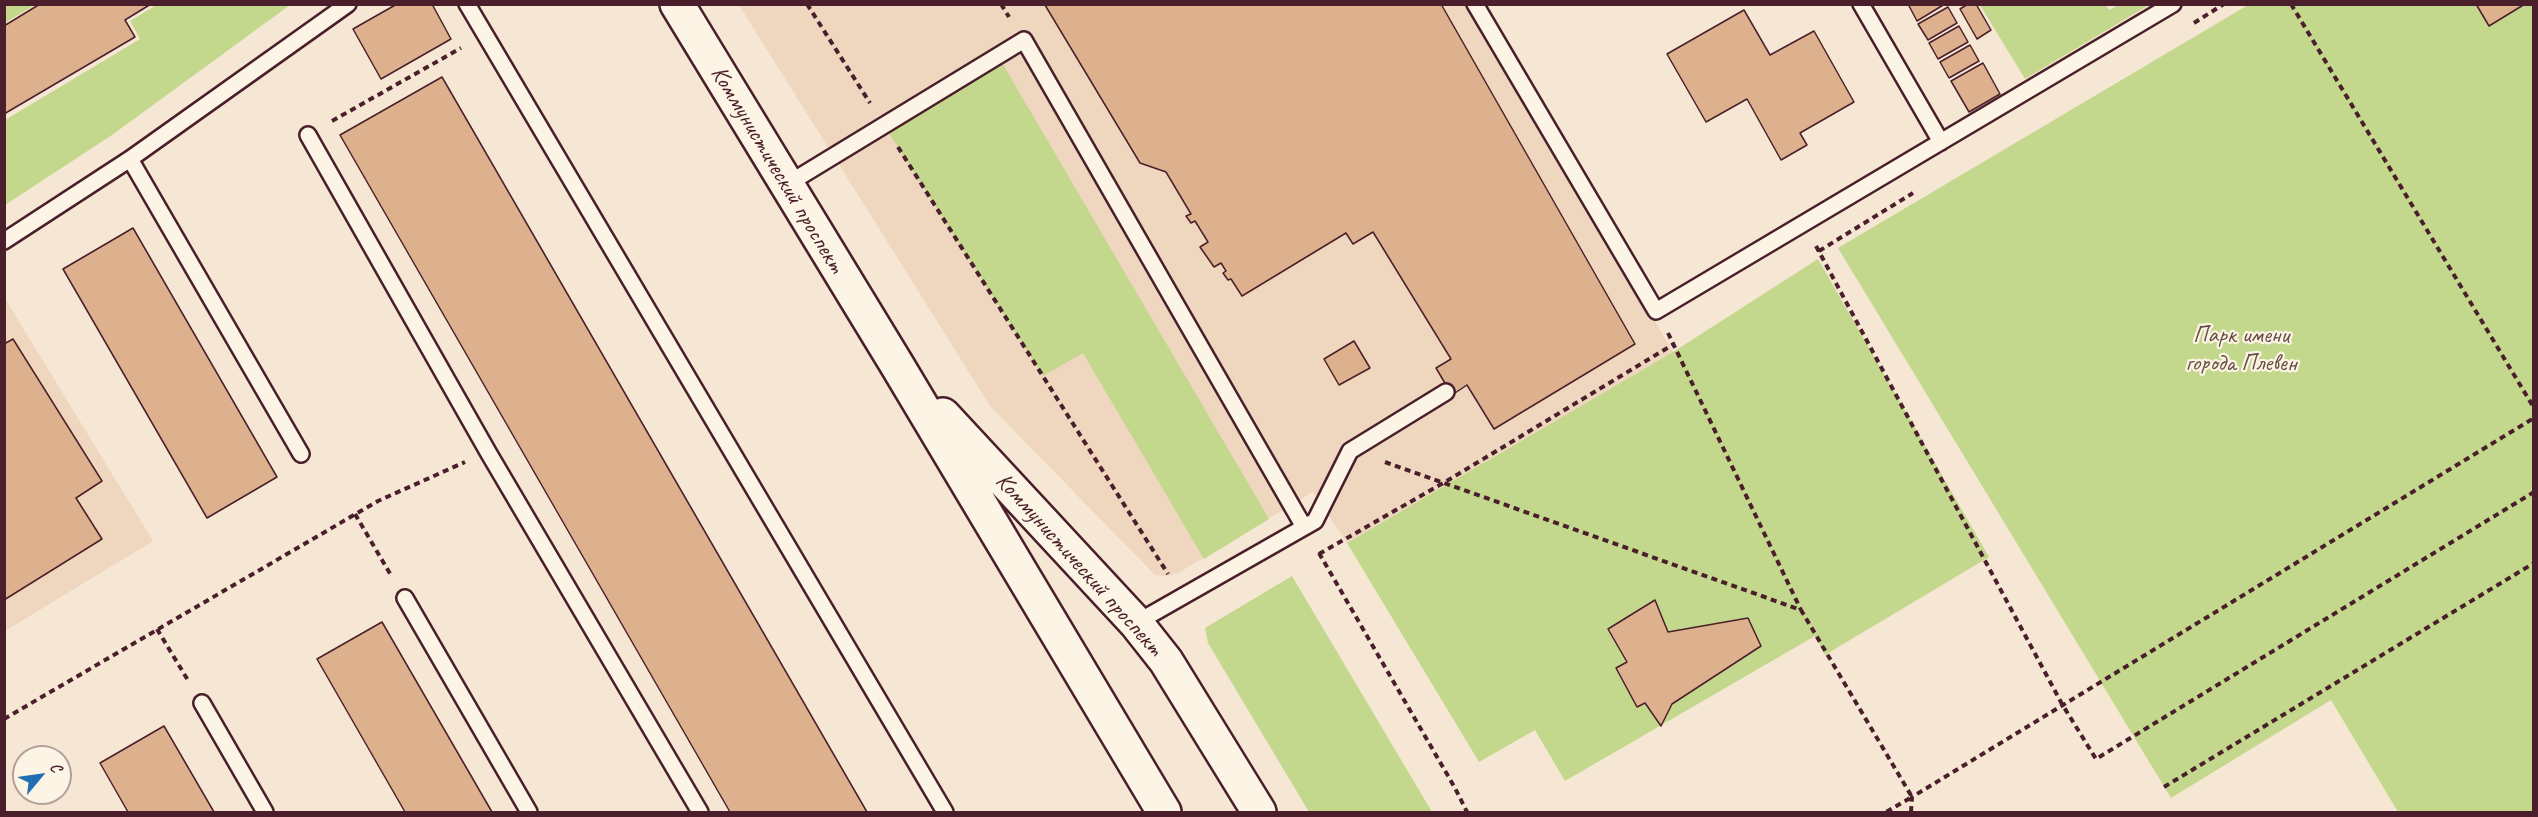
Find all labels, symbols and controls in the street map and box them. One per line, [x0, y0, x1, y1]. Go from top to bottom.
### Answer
street label: Коммунистический проспект [704, 61, 850, 279]
park label: Парк имени города Плевен [2185, 322, 2297, 378]
street label: Коммунистический проспект [989, 467, 1169, 663]
north arrow [12, 745, 72, 805]
text: С [45, 759, 67, 776]

